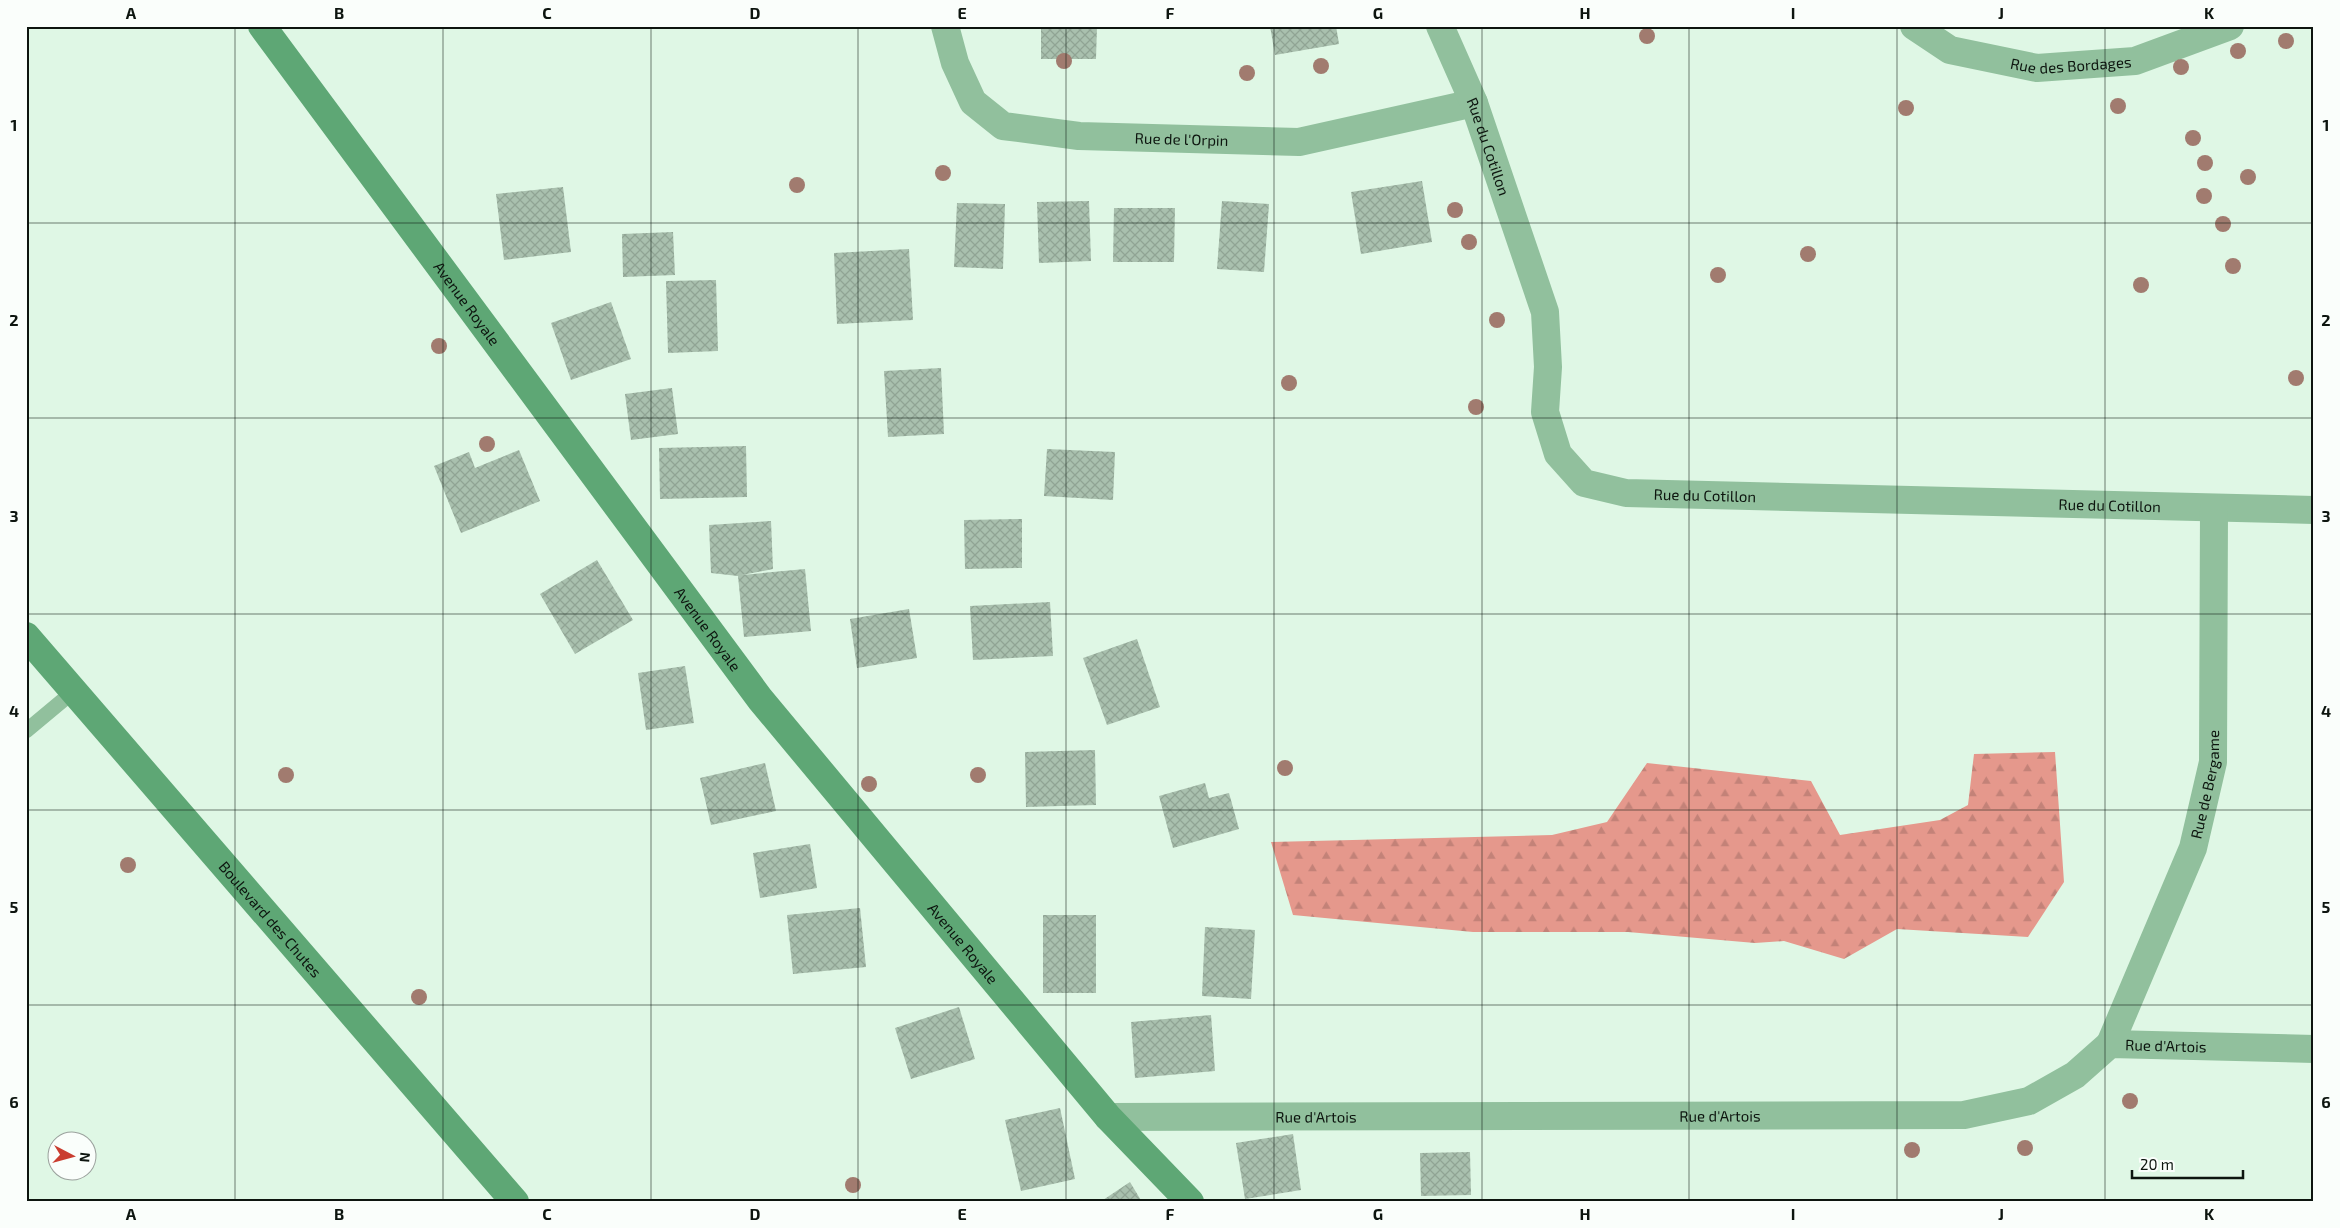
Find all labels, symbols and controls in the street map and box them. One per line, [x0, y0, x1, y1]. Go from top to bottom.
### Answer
text: A [126, 3, 137, 22]
text: B [334, 3, 344, 22]
text: C [542, 3, 552, 22]
text: D [750, 3, 761, 22]
text: E [957, 3, 967, 22]
text: F [1166, 3, 1175, 22]
text: G [1373, 3, 1383, 22]
text: H [1579, 3, 1591, 22]
text: I [1791, 3, 1795, 22]
text: J [1998, 3, 2004, 22]
text: K [2204, 3, 2215, 22]
street label: Rue des Bordages [2009, 52, 2132, 77]
street label: Rue du Cotillon [1464, 94, 1514, 198]
text: 1 [11, 115, 17, 134]
text: 1 [2323, 115, 2329, 134]
street label: Rue de l'Orpin [1134, 129, 1229, 149]
street label: Avenue Royale [430, 258, 504, 349]
text: 2 [9, 310, 19, 329]
text: 2 [2321, 310, 2331, 329]
street label: Rue du Cotillon [1653, 485, 1756, 505]
street label: Rue du Cotillon [2058, 495, 2161, 515]
text: 3 [9, 506, 19, 525]
text: 3 [2321, 506, 2331, 525]
street label: Avenue Royale [671, 583, 745, 674]
text: 4 [9, 701, 19, 720]
text: 4 [2321, 701, 2331, 720]
street label: Rue de Bergame [2186, 730, 2223, 840]
street label: Boulevard des Chutes [215, 857, 326, 981]
text: 5 [10, 897, 19, 916]
text: 5 [2322, 897, 2331, 916]
street label: Avenue Royale [924, 899, 1002, 987]
street label: Rue d'Artois [2125, 1035, 2207, 1055]
text: 6 [9, 1092, 19, 1111]
text: 6 [2321, 1092, 2331, 1111]
street label: Rue d'Artois [1679, 1106, 1761, 1125]
street label: Rue d'Artois [1275, 1107, 1357, 1126]
north arrow [48, 1130, 98, 1180]
scale bar [2132, 1148, 2244, 1180]
text: N [76, 1151, 94, 1163]
text: 20 m [2140, 1155, 2174, 1173]
text: A [126, 1204, 137, 1223]
text: B [334, 1204, 344, 1223]
text: C [542, 1204, 552, 1223]
text: D [750, 1204, 761, 1223]
text: E [957, 1204, 967, 1223]
text: F [1166, 1204, 1175, 1223]
text: G [1373, 1204, 1383, 1223]
text: H [1579, 1204, 1591, 1223]
text: I [1791, 1204, 1795, 1223]
text: J [1998, 1204, 2004, 1223]
text: K [2204, 1204, 2215, 1223]

